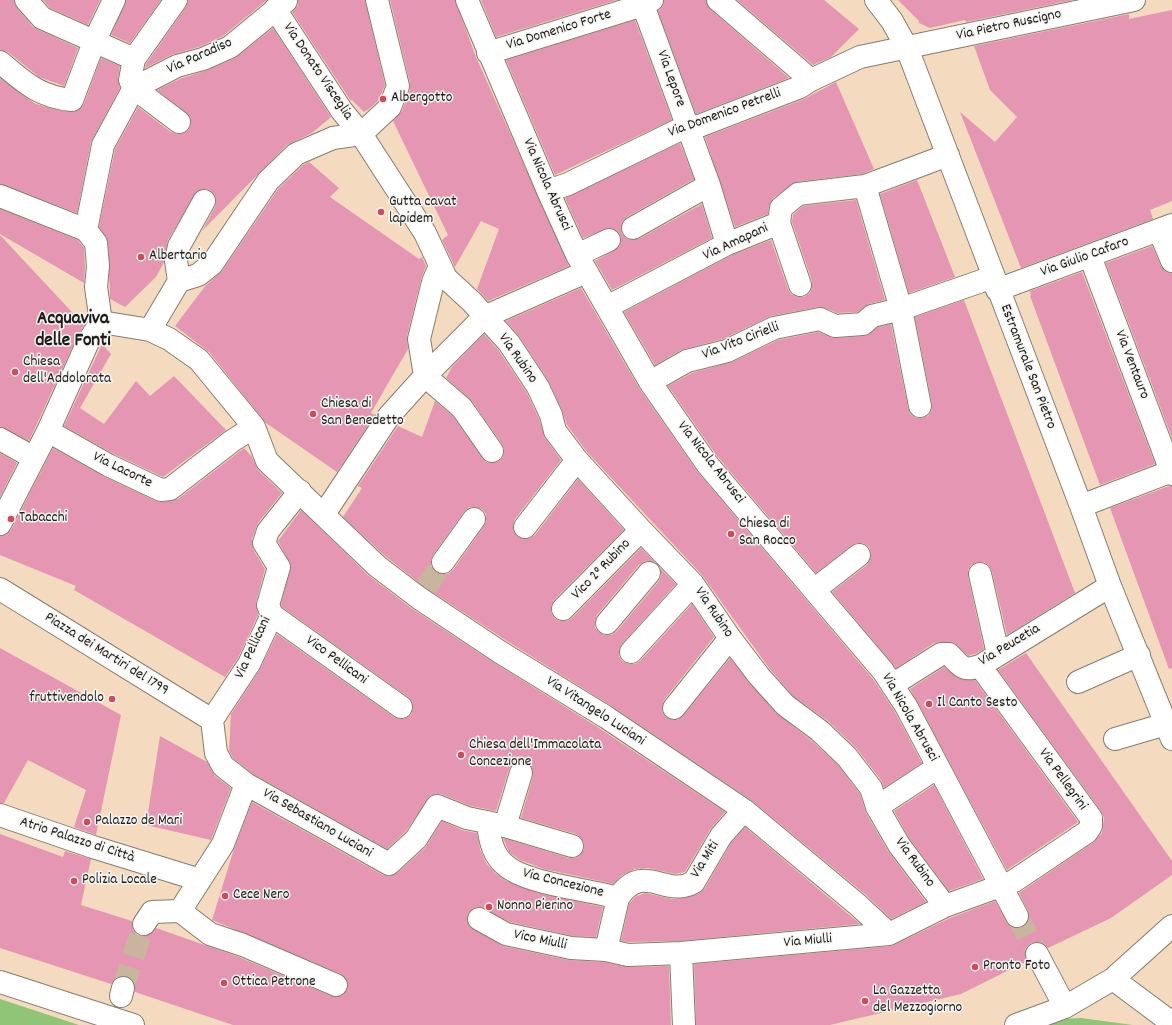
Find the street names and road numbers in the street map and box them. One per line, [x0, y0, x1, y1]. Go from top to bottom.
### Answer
street label: Via Pietro Ruscigno [955, 6, 1063, 46]
street label: Via Domenico Forte [504, 7, 614, 55]
street label: Via Donato Visceglia [278, 20, 356, 124]
street label: Via Paradiso [165, 35, 235, 79]
street label: Via Lepore [651, 48, 689, 110]
street label: Via Domenico Petrelli [666, 85, 784, 143]
street label: Via Nicola Abrusci [518, 136, 574, 234]
street label: Via Amapani [701, 220, 771, 266]
street label: Via Giulio Cafaro [1038, 234, 1132, 282]
street label: Estramurale San Pietro [995, 302, 1059, 432]
street label: Via Vito Cirielli [700, 319, 782, 365]
street label: Via Ventauro [1110, 328, 1152, 402]
street label: Via Rubino [493, 330, 541, 388]
street label: Via Nicola Abrusci [672, 418, 748, 508]
street label: Via Lacorte [89, 449, 155, 493]
street label: Vico 2° Rubino [569, 536, 635, 604]
street label: Via Rubino [690, 584, 736, 642]
street label: Piazza dei Martiri del 1799 [41, 609, 171, 701]
street label: Via Pellicani [232, 614, 276, 682]
street label: Via Peucetia [976, 621, 1044, 671]
street label: Vico Pellicani [302, 633, 370, 689]
street label: Via Nicola Abrusci [876, 671, 942, 765]
street label: Via Vitangelo Luciani [542, 673, 648, 751]
street label: Via Pellegrini [1034, 746, 1090, 814]
street label: Via Sebastiano Luciani [259, 785, 375, 863]
street label: Atrio Palazzo di Città [17, 814, 137, 868]
street label: Via Rubino [890, 835, 938, 891]
street label: Via Miti [688, 838, 724, 882]
street label: Via Concezione [521, 865, 605, 903]
street label: Vico Miulli [512, 927, 568, 955]
street label: Via Miulli [783, 931, 833, 953]

